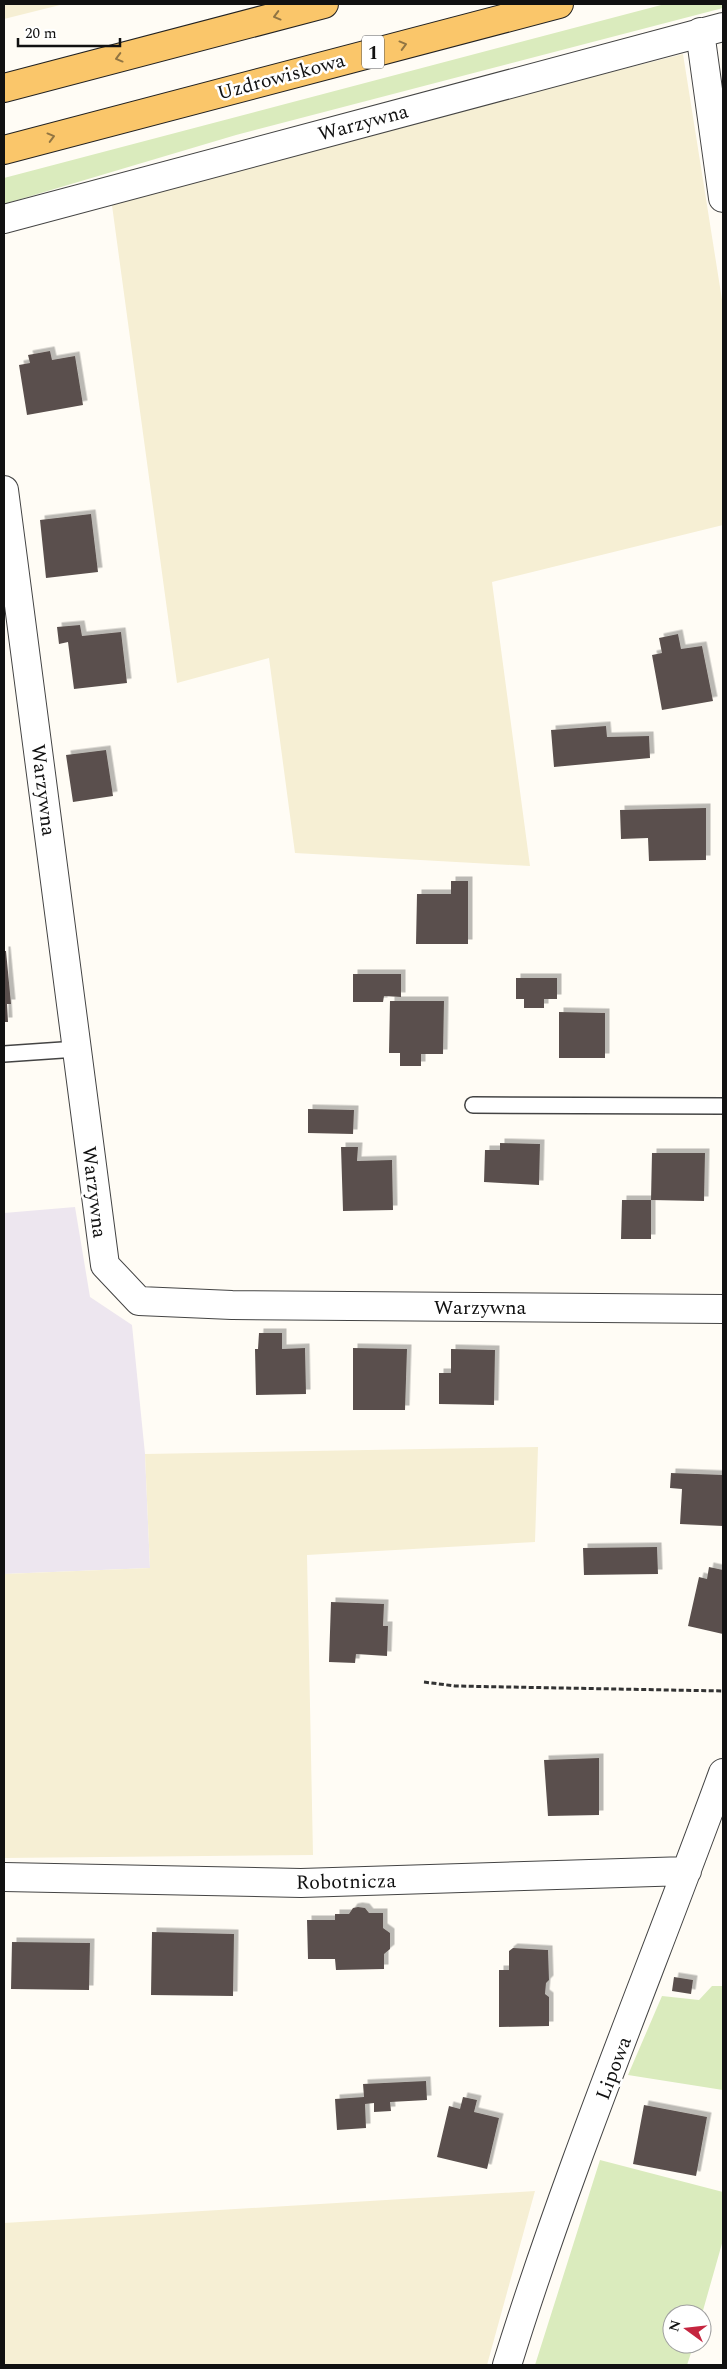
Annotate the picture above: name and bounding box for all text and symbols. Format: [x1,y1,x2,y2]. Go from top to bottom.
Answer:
one-way arrow [272,10,281,21]
scale bar [18,15,120,47]
text: 20 m [25,22,57,45]
road number: 1 [362,36,384,68]
one-way arrow [398,40,406,50]
street label: Uzdrowiskowa [214,45,349,108]
one-way arrow [116,52,124,62]
street label: Warzywna [315,96,412,149]
one-way arrow [46,132,55,143]
street label: Warzywna [22,742,64,838]
street label: Warzywna [73,1144,115,1240]
street label: Warzywna [434,1293,526,1323]
street label: Robotnicza [296,1866,397,1898]
street label: Lipowa [588,2032,640,2105]
north arrow [662,2304,712,2354]
text: N [663,2318,687,2334]

